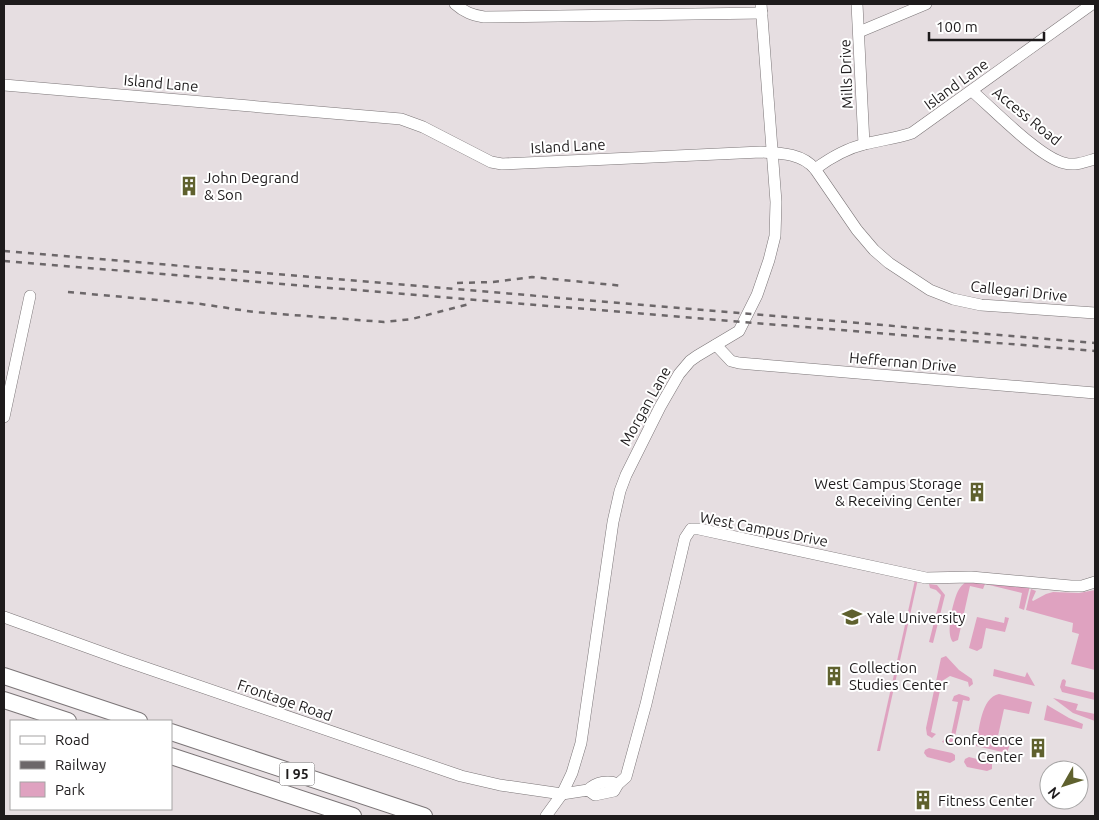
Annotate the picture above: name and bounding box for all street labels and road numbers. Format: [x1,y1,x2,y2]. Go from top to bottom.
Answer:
street label: Mills Drive [836,39,856,109]
street label: Island Lane [921,55,991,113]
street label: Island Lane [123,71,199,95]
street label: Access Road [989,83,1065,149]
street label: Island Lane [530,136,606,156]
street label: Callegari Drive [970,277,1068,305]
street label: Heffernan Drive [849,349,957,375]
street label: Morgan Lane [616,363,674,449]
street label: West Campus Drive [698,508,830,550]
street label: Frontage Road [235,676,335,724]
road number: I 95 [280,762,314,786]

